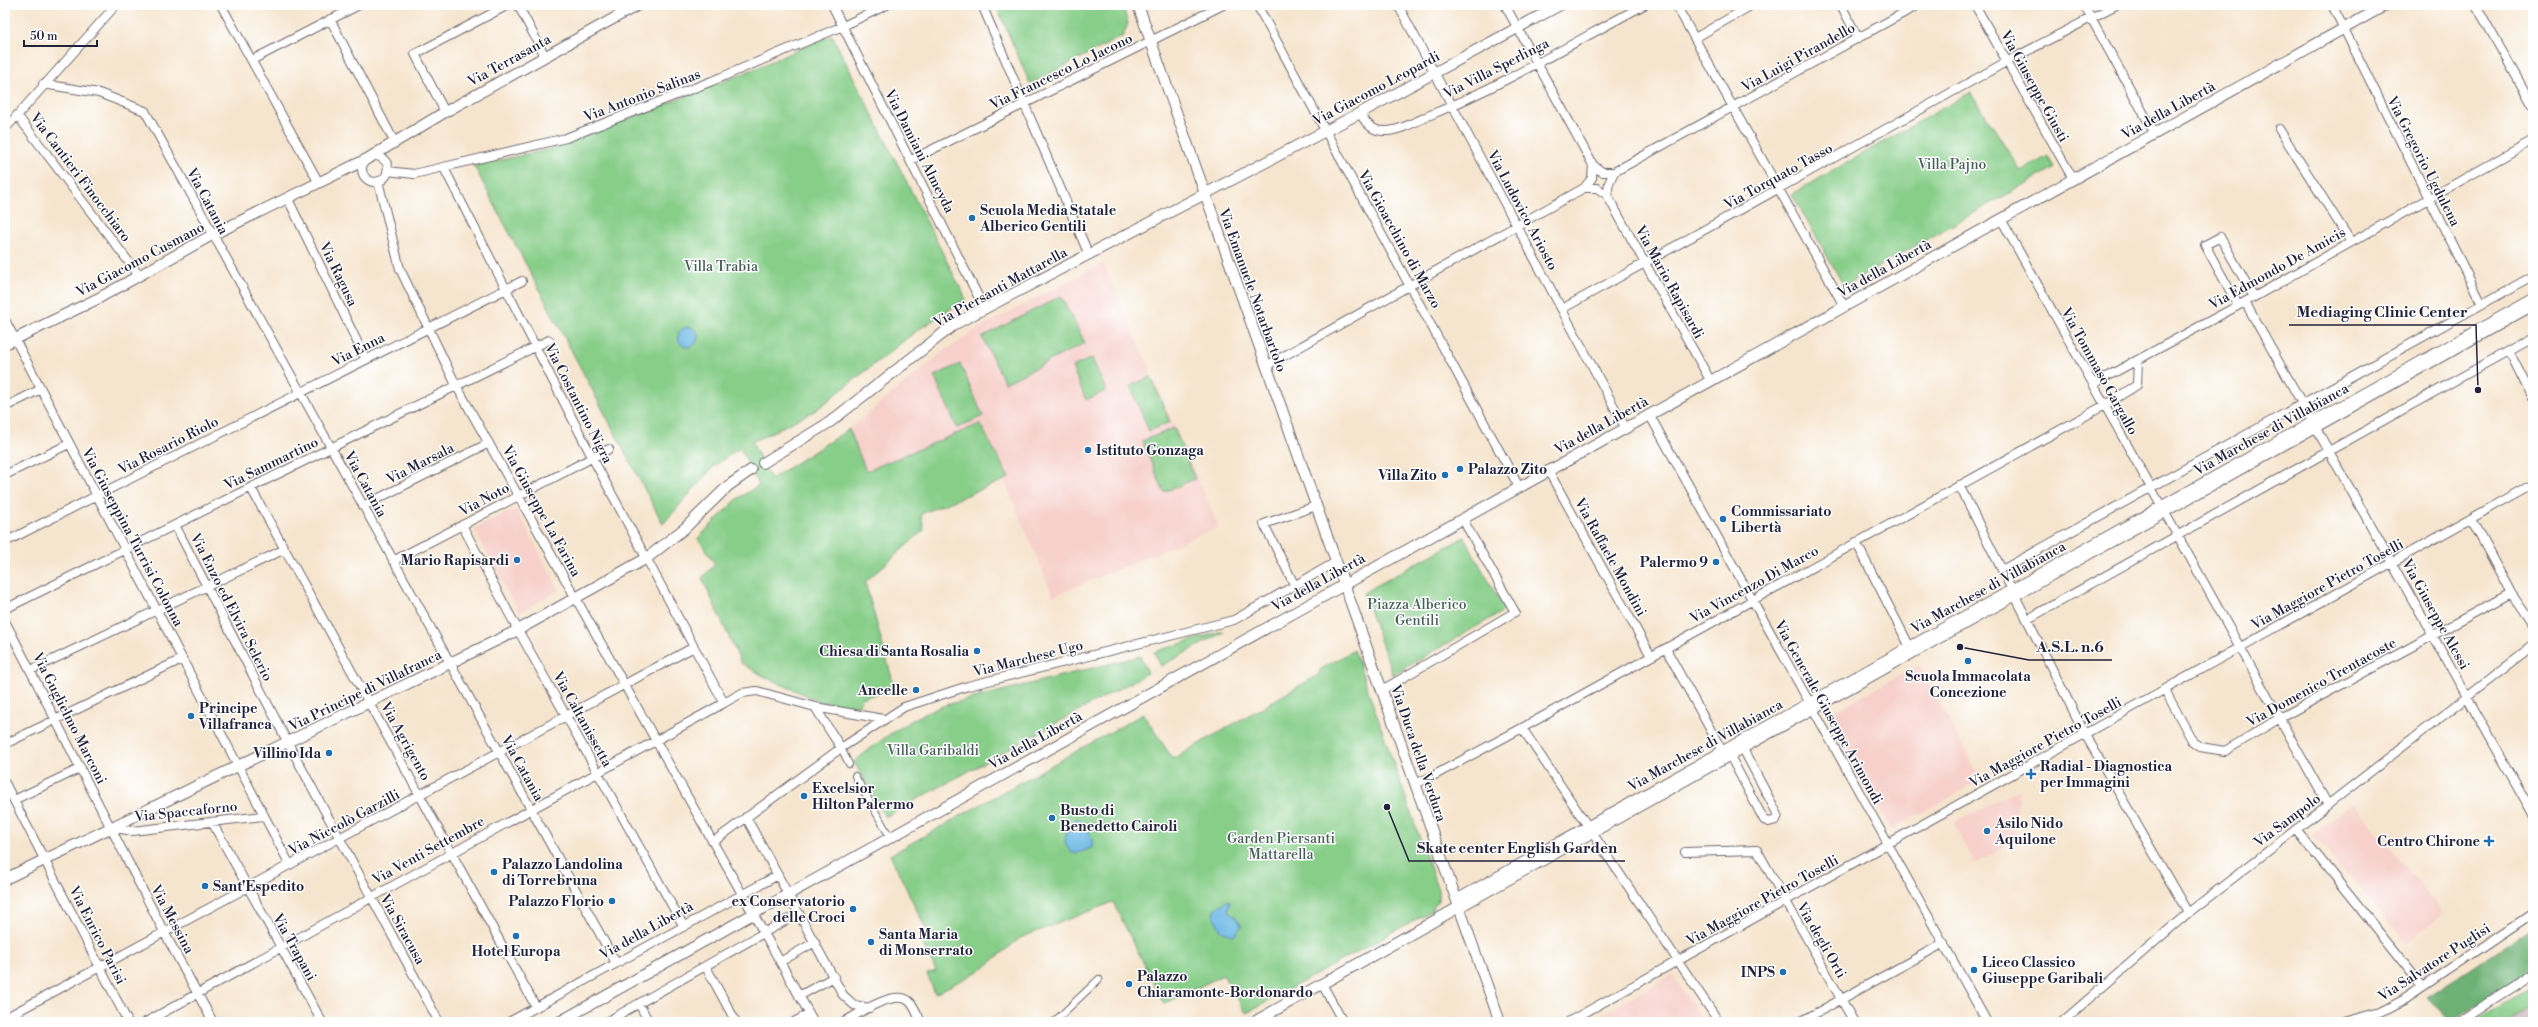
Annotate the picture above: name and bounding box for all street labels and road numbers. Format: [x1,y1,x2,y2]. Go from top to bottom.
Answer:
street label: Via Luigi Pirandello [1738,19,1859,97]
street label: Via Giuseppe Giusti [1996,27,2072,146]
street label: Via Francesco Lo Jacono [986,29,1136,115]
street label: Via Terrasanta [464,30,555,92]
street label: Via Villa Sperlinga [1440,34,1553,104]
street label: Via Giacomo Leopardi [1309,48,1444,131]
street label: Via Antonio Salinas [581,65,703,127]
street label: Via della Libertà [2117,77,2219,145]
street label: Via Damiani Almeyda [880,86,958,217]
street label: Via Gregorio Ugdulena [2382,92,2464,230]
street label: Via Cantieri Finocchiaro [25,109,135,246]
street label: Via Torquato Tasso [1720,139,1836,215]
street label: Via Ludovico Ariosto [1482,147,1561,274]
street label: Via Catania [182,164,233,239]
street label: Via Gioacchino di Marzo [1353,166,1445,312]
street label: Via Emanuele Notarbartolo [1214,205,1290,375]
street label: Via Giacomo Cusmano [72,218,208,302]
street label: Via Mario Rapisardi [1630,222,1708,342]
street label: Via Edmondo De Amicis [2205,224,2349,315]
street label: Via della Libertà [1833,235,1935,303]
street label: Via Ragusa [314,238,362,310]
street label: Via Piersanti Mattarella [930,243,1071,333]
street label: Via Tommaso Gargallo [2056,304,2142,438]
street label: Via Enna [328,328,389,371]
street label: Via Costantino Nigra [540,339,617,467]
street label: Via Marchese di Villabianca [2190,379,2353,481]
street label: Via della Libertà [1550,392,1652,460]
street label: Via Rosario Riolo [114,413,222,479]
street label: Via Sammartino [220,433,322,495]
street label: Via Marsala [383,439,458,489]
street label: Via Giuseppe La Farina [497,442,585,581]
street label: Via Giuseppina Turrisi Colonna [77,444,187,631]
street label: Via Catania [339,447,391,521]
street label: Via Noto [455,479,513,521]
street label: Via Raffaele Mondini [1570,494,1650,620]
street label: Via Enzo ed Elvira Selerio [185,529,276,685]
street label: Via Maggiore Pietro Toselli [2247,535,2407,635]
street label: Via Marchese di Villabianca [1907,537,2070,639]
street label: Via Vincenzo Di Marco [1686,542,1822,628]
street label: Via della Libertà [1267,549,1369,617]
street label: Via Giuseppe Alessi [2397,555,2473,673]
street label: Via Generale Giuseppe Arimondi [1769,616,1887,808]
street label: Via Domenico Trentacoste [2242,634,2400,732]
street label: Via Marchese Ugo [970,637,1085,682]
street label: Via Principe di Villafranca [285,646,446,736]
street label: Via Guglielmo Marconi [28,649,110,788]
street label: Via Caltanissetta [548,668,616,771]
street label: Via Duca della Verdura [1386,681,1450,825]
street label: Via Maggiore Pietro Toselli [1965,693,2125,793]
street label: Via Marchese di Villabianca [1624,695,1787,797]
street label: Via Agrigento [376,698,434,784]
street label: Via della Libertà [984,707,1086,775]
street label: Via Catania [496,731,548,805]
street label: Via Niccolò Garzilli [285,786,404,860]
street label: Via Sampolo [2250,790,2325,852]
street label: Via Spaccaforno [133,798,239,826]
street label: Via Venti Settembre [368,813,488,890]
street label: Via Maggiore Pietro Toselli [1682,851,1842,951]
street label: Via Messina [146,881,198,958]
street label: Via Enrico Parisi [64,882,130,988]
street label: Via Siracusa [375,890,429,969]
street label: Via della Libertà [595,897,697,965]
street label: Via degli Orti [1792,898,1850,982]
street label: Via Trapani [268,910,320,985]
street label: Via Salvatore Puglisi [2374,920,2494,1006]

